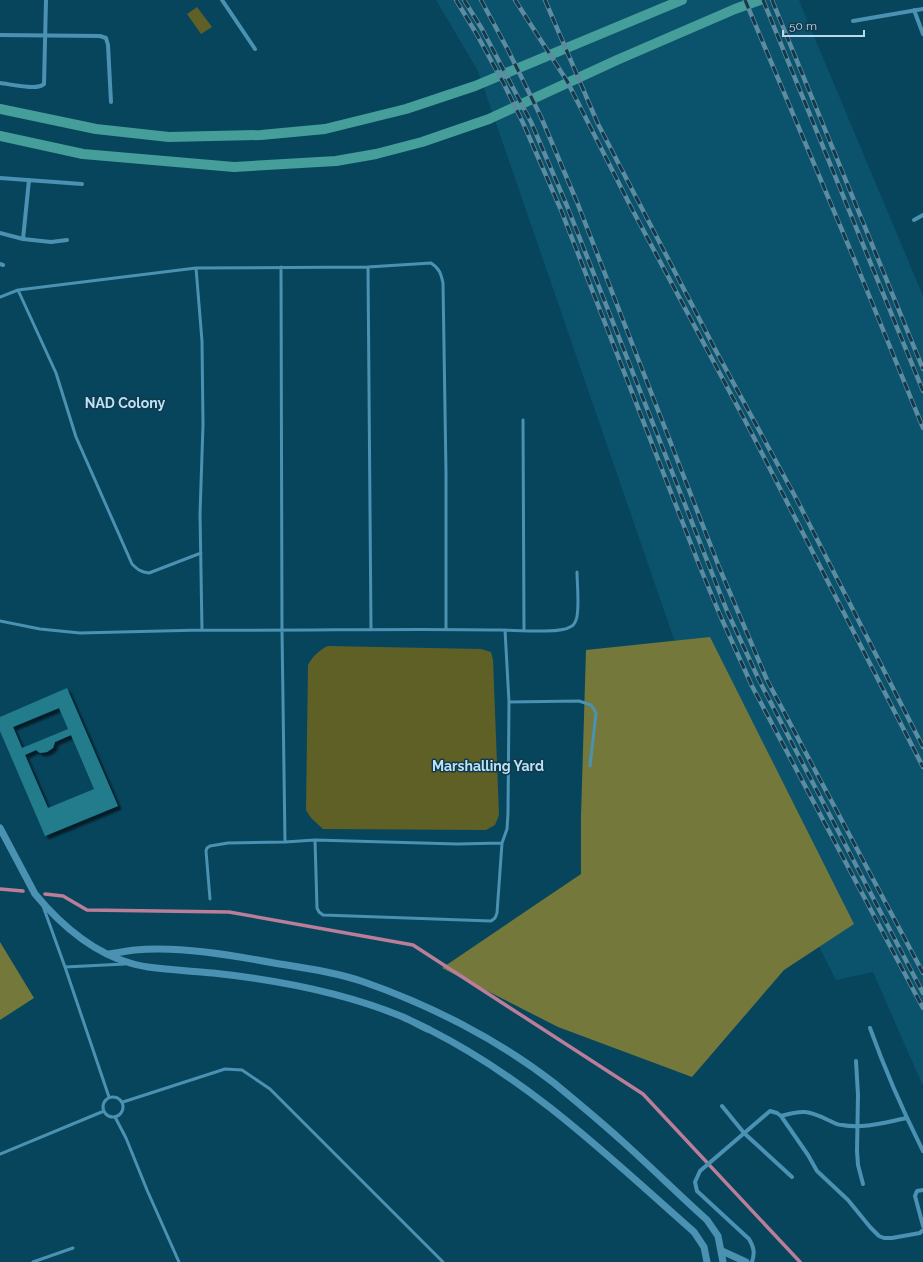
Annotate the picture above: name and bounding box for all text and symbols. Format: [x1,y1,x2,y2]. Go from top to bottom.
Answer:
scale bar [783,12,864,38]
text: 50 m [789,19,817,33]
district label: NAD Colony [85,395,166,411]
district label: Marshalling Yard [432,758,544,774]

